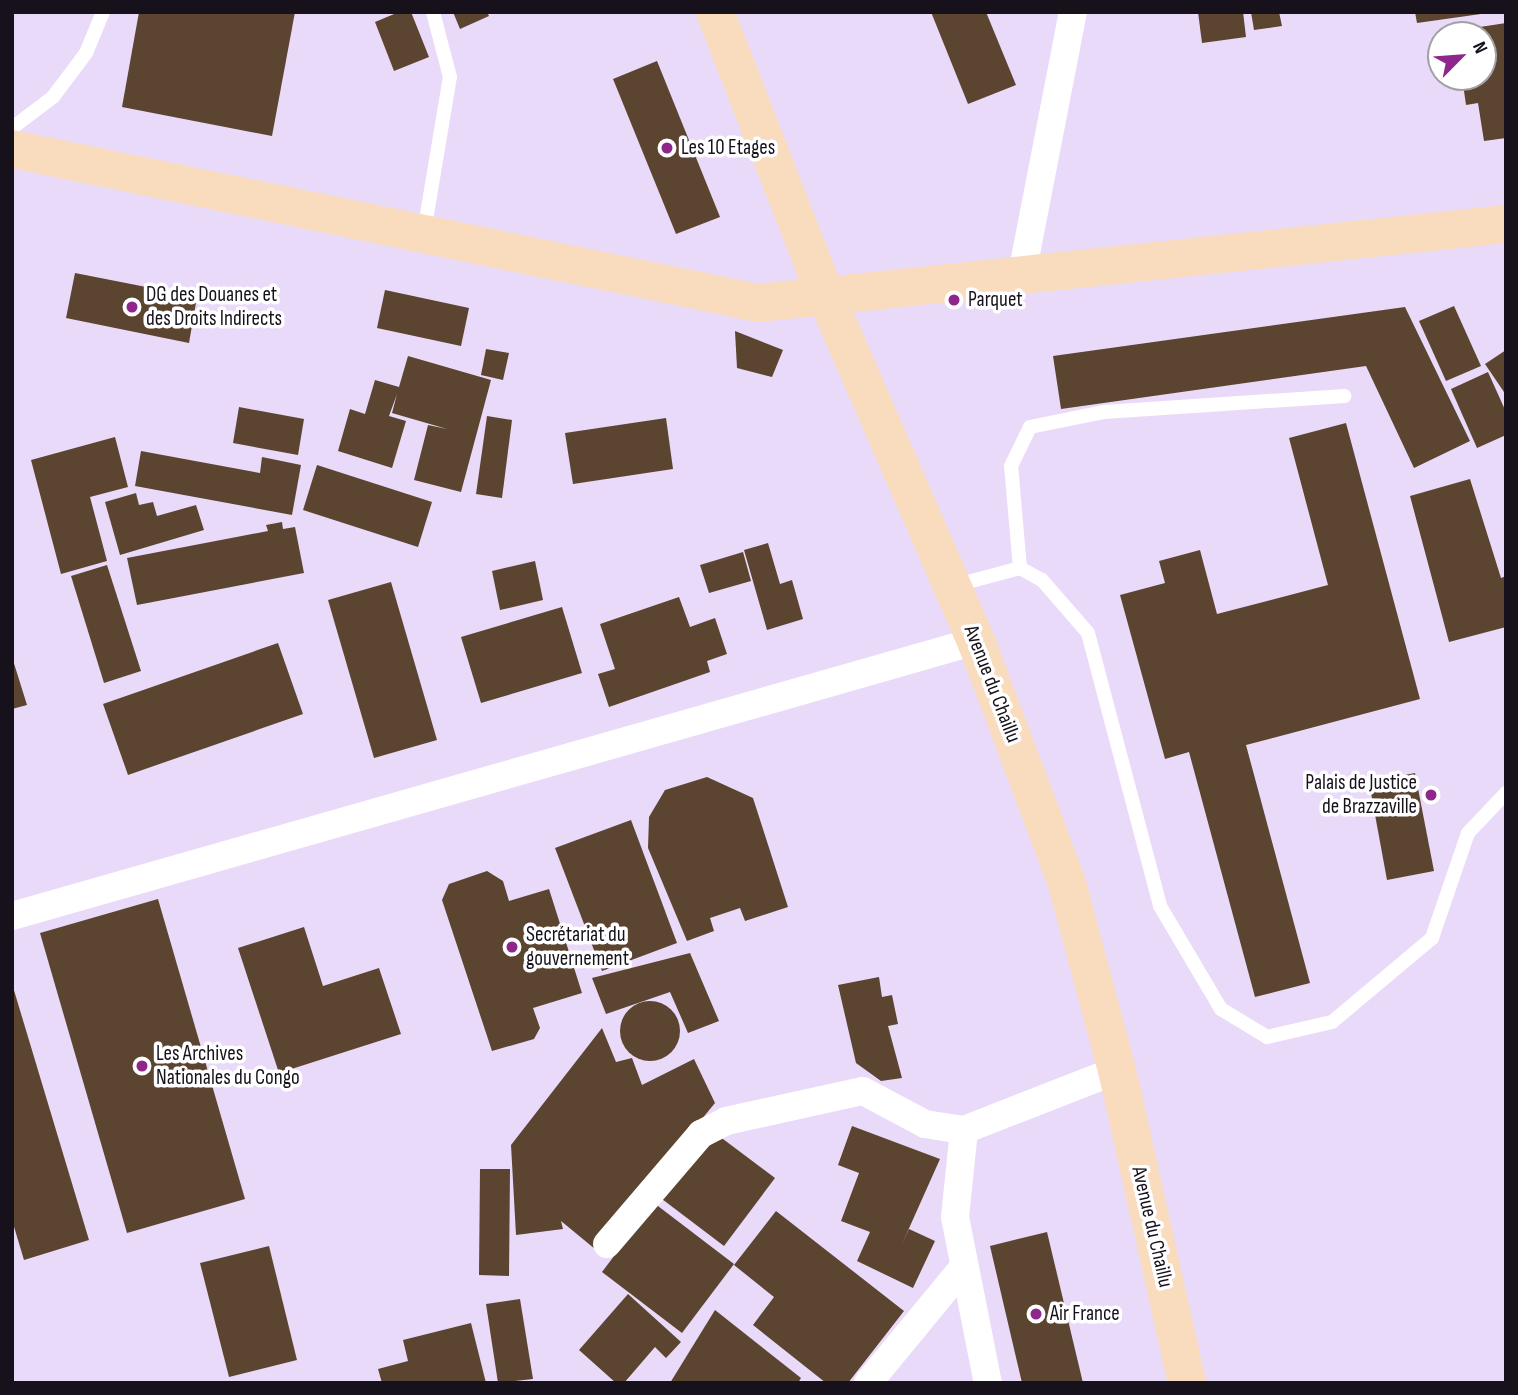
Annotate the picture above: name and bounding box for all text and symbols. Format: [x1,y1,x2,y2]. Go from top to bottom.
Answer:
north arrow [1427,21,1497,91]
text: N [1467,38,1492,57]
place label: Les 10 Etages [681,135,775,161]
marker: Les 10 Etages [659,140,675,156]
place label: DG des Douanes et des Droits Indirects [146,282,282,332]
place label: Parquet [968,287,1023,313]
marker: Parquet [946,292,962,308]
marker: DG des Douanes et des Droits Indirects [124,299,140,315]
street label: Avenue du Chaillu [958,622,1026,746]
place label: Palais de Justice de Brazzaville [1305,770,1417,820]
marker: Palais de Justice de Brazzaville [1423,787,1439,803]
place label: Secrétariat du gouvernement [526,922,629,972]
marker: Secrétariat du gouvernement [504,939,520,955]
place label: Les Archives Nationales du Congo [156,1041,300,1091]
marker: Les Archives Nationales du Congo [134,1058,150,1074]
street label: Avenue du Chaillu [1126,1164,1178,1290]
place label: Air France [1050,1301,1120,1327]
marker: Air France [1028,1306,1044,1322]

